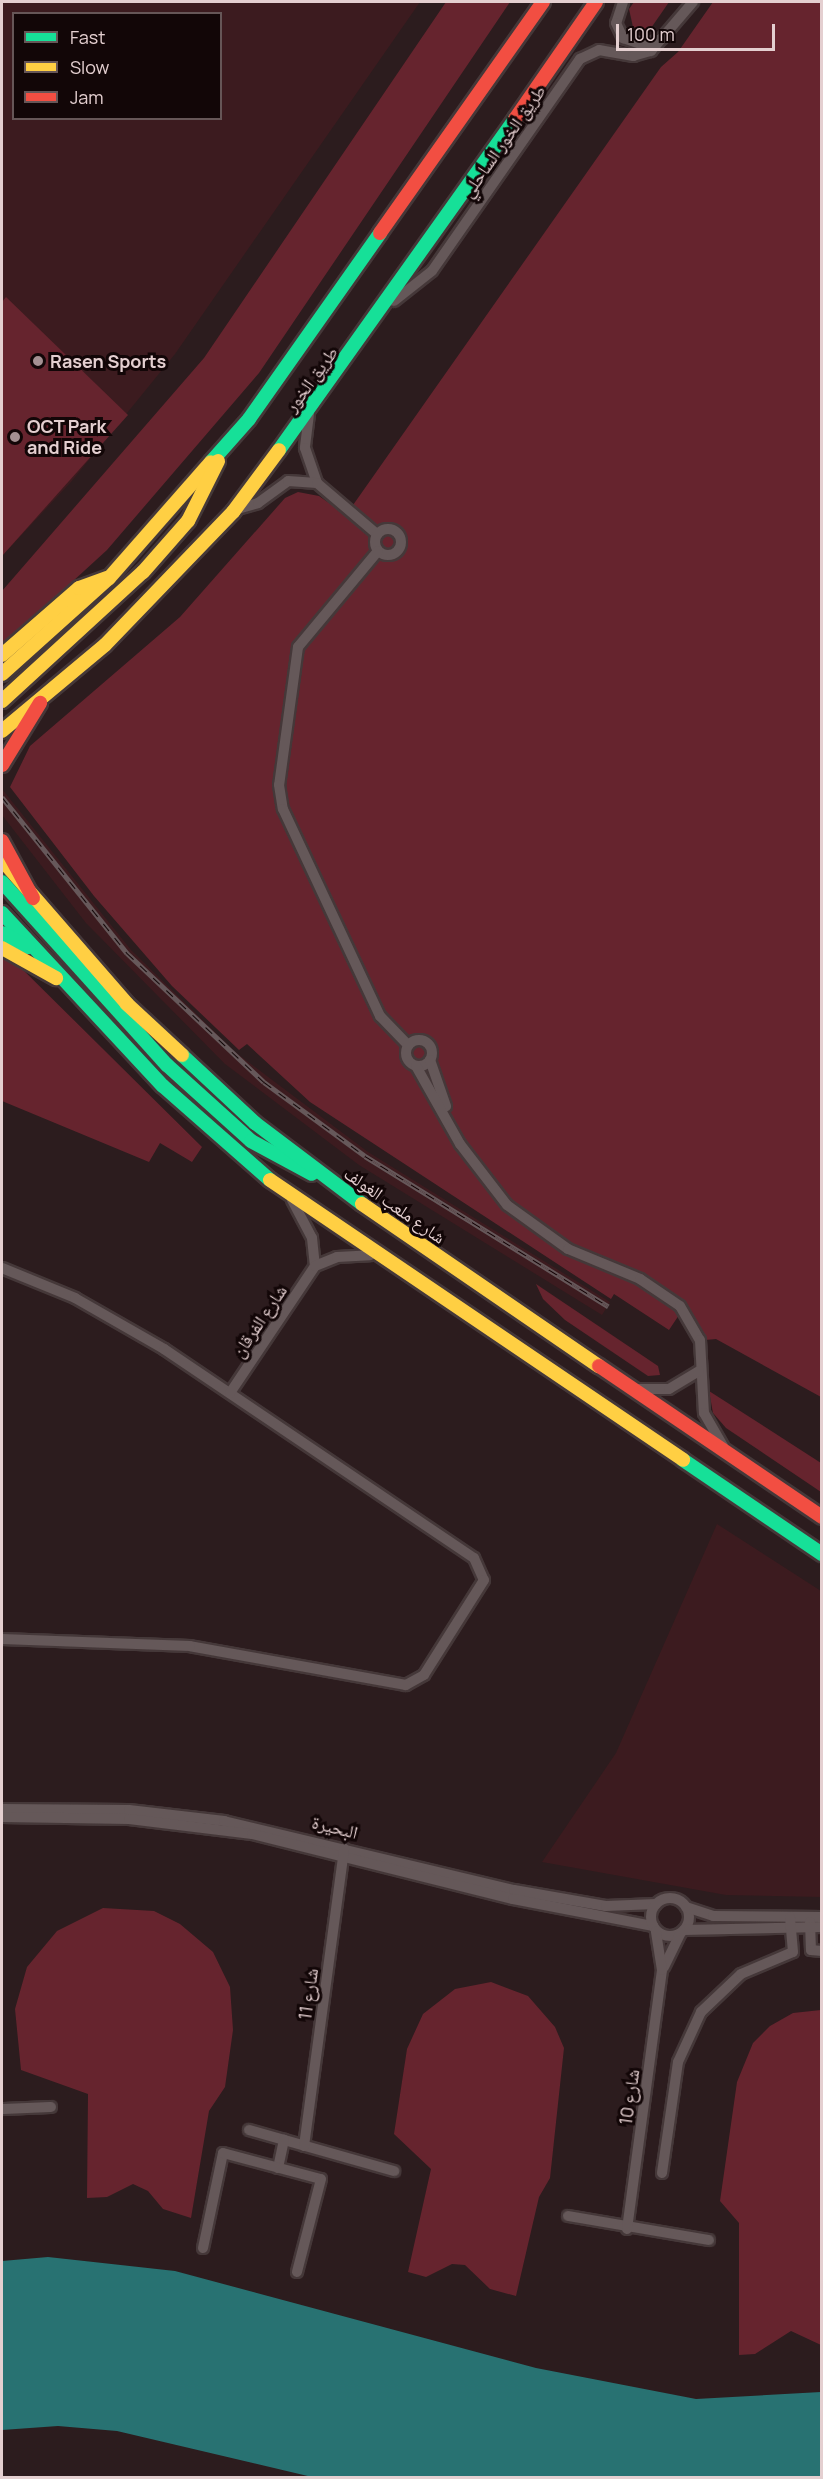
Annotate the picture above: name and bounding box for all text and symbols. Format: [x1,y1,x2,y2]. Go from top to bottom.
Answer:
legend [12,12,222,120]
scale bar [619,12,778,50]
text: 100 m [627,22,675,46]
text: Fast [70,25,105,49]
text: Slow [70,55,109,79]
street label: طريق الخور الساحلي [456,81,550,201]
text: Jam [70,85,104,109]
street label: طريق الخور [280,342,342,416]
place label: Rasen Sports [50,350,166,372]
marker: Rasen Sports [31,354,45,368]
place label: OCT Park and Ride [27,416,107,458]
marker: OCT Park and Ride [8,430,22,444]
street label: شارع ملعب الغولف [340,1162,450,1248]
street label: شارع الفرقان [227,1281,291,1361]
street label: البحيرة [310,1811,360,1843]
street label: شارع 11 [294,1967,322,2021]
street label: شارع 10 [614,2068,644,2126]

